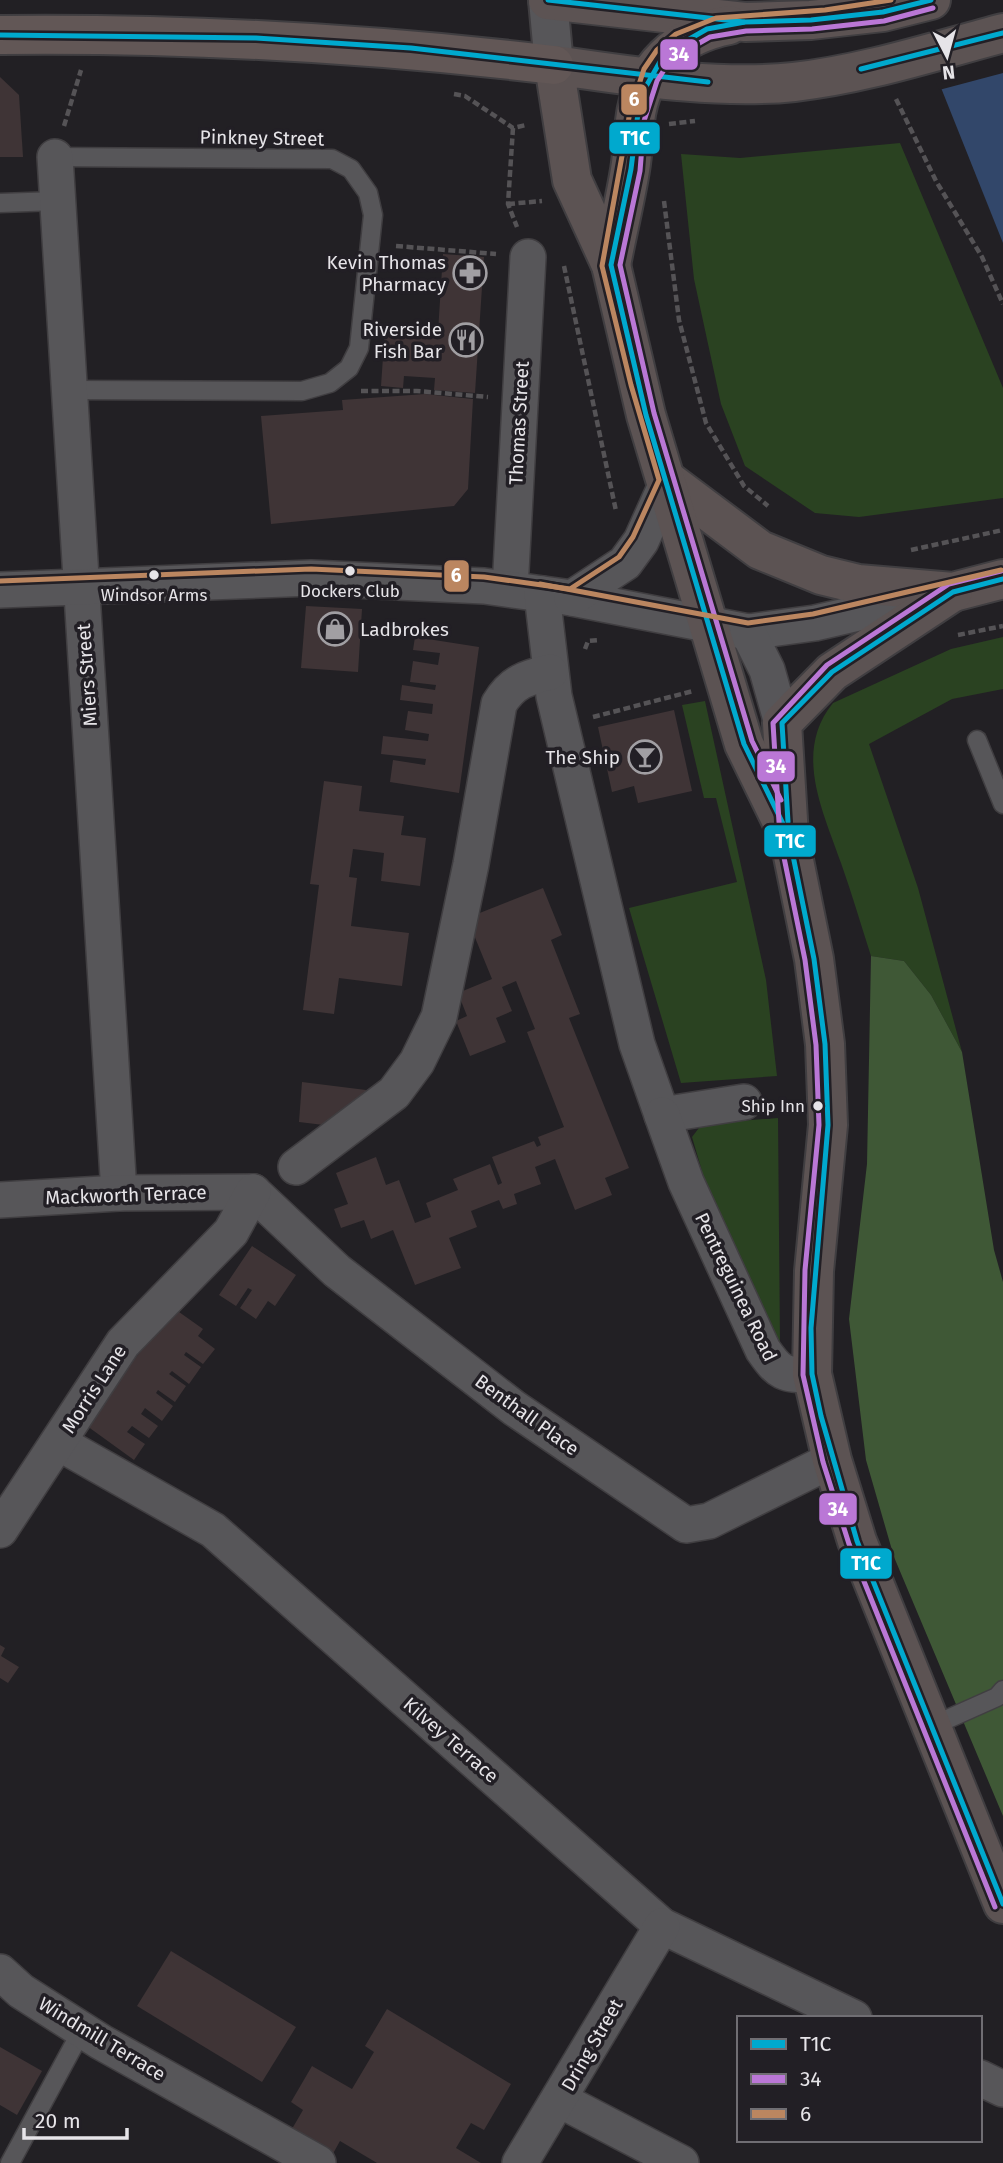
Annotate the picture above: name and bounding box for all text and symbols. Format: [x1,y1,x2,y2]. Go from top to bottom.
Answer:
north arrow [912,21,982,91]
line badge: 34 [659,38,699,71]
text: 34 [668,43,690,66]
text: N [941,60,956,85]
line badge: 6 [620,83,648,116]
text: 6 [629,88,640,111]
line badge: T1C [608,121,661,155]
street label: Pinkney Street [200,125,325,151]
text: T1C [620,127,650,150]
place label: Kevin Thomas Pharmacy [327,251,447,296]
pharmacy icon: Kevin Thomas Pharmacy [451,254,489,292]
place label: Riverside Fish Bar [363,318,443,363]
restaurant icon: Riverside Fish Bar [447,321,485,359]
street label: Thomas Street [504,360,534,485]
line badge: 6 [443,559,470,593]
marker: Dockers Club [343,564,357,578]
text: 6 [451,564,462,587]
marker: Windsor Arms [147,568,161,582]
place label: Dockers Club [300,581,400,602]
place label: Windsor Arms [101,585,207,606]
shop icon: Ladbrokes [316,610,354,648]
place label: Ladbrokes [360,618,449,641]
street label: Miers Street [72,623,102,727]
bar icon: The Ship [626,738,664,776]
place label: The Ship [546,746,620,769]
line badge: 34 [756,750,796,783]
text: 34 [765,755,787,778]
line badge: T1C [763,824,817,858]
text: T1C [775,830,805,853]
place label: Ship Inn [741,1096,805,1117]
marker: Ship Inn [811,1099,825,1113]
street label: Mackworth Terrace [45,1181,207,1209]
street label: Pentreguinea Road [690,1209,782,1365]
street label: Morris Lane [57,1340,131,1438]
street label: Benthall Place [470,1370,584,1460]
line badge: 34 [818,1492,858,1526]
text: 34 [827,1498,849,1521]
line badge: T1C [839,1547,893,1580]
text: T1C [851,1552,881,1575]
street label: Kilvey Terrace [399,1692,503,1788]
street label: Windmill Terrace [34,1992,170,2086]
street label: Dring Street [556,1995,628,2095]
legend [737,2016,982,2142]
text: T1C [800,2031,832,2057]
text: 34 [800,2066,822,2092]
scale bar [24,2096,128,2140]
text: 6 [800,2101,811,2127]
text: 20 m [35,2108,81,2134]

